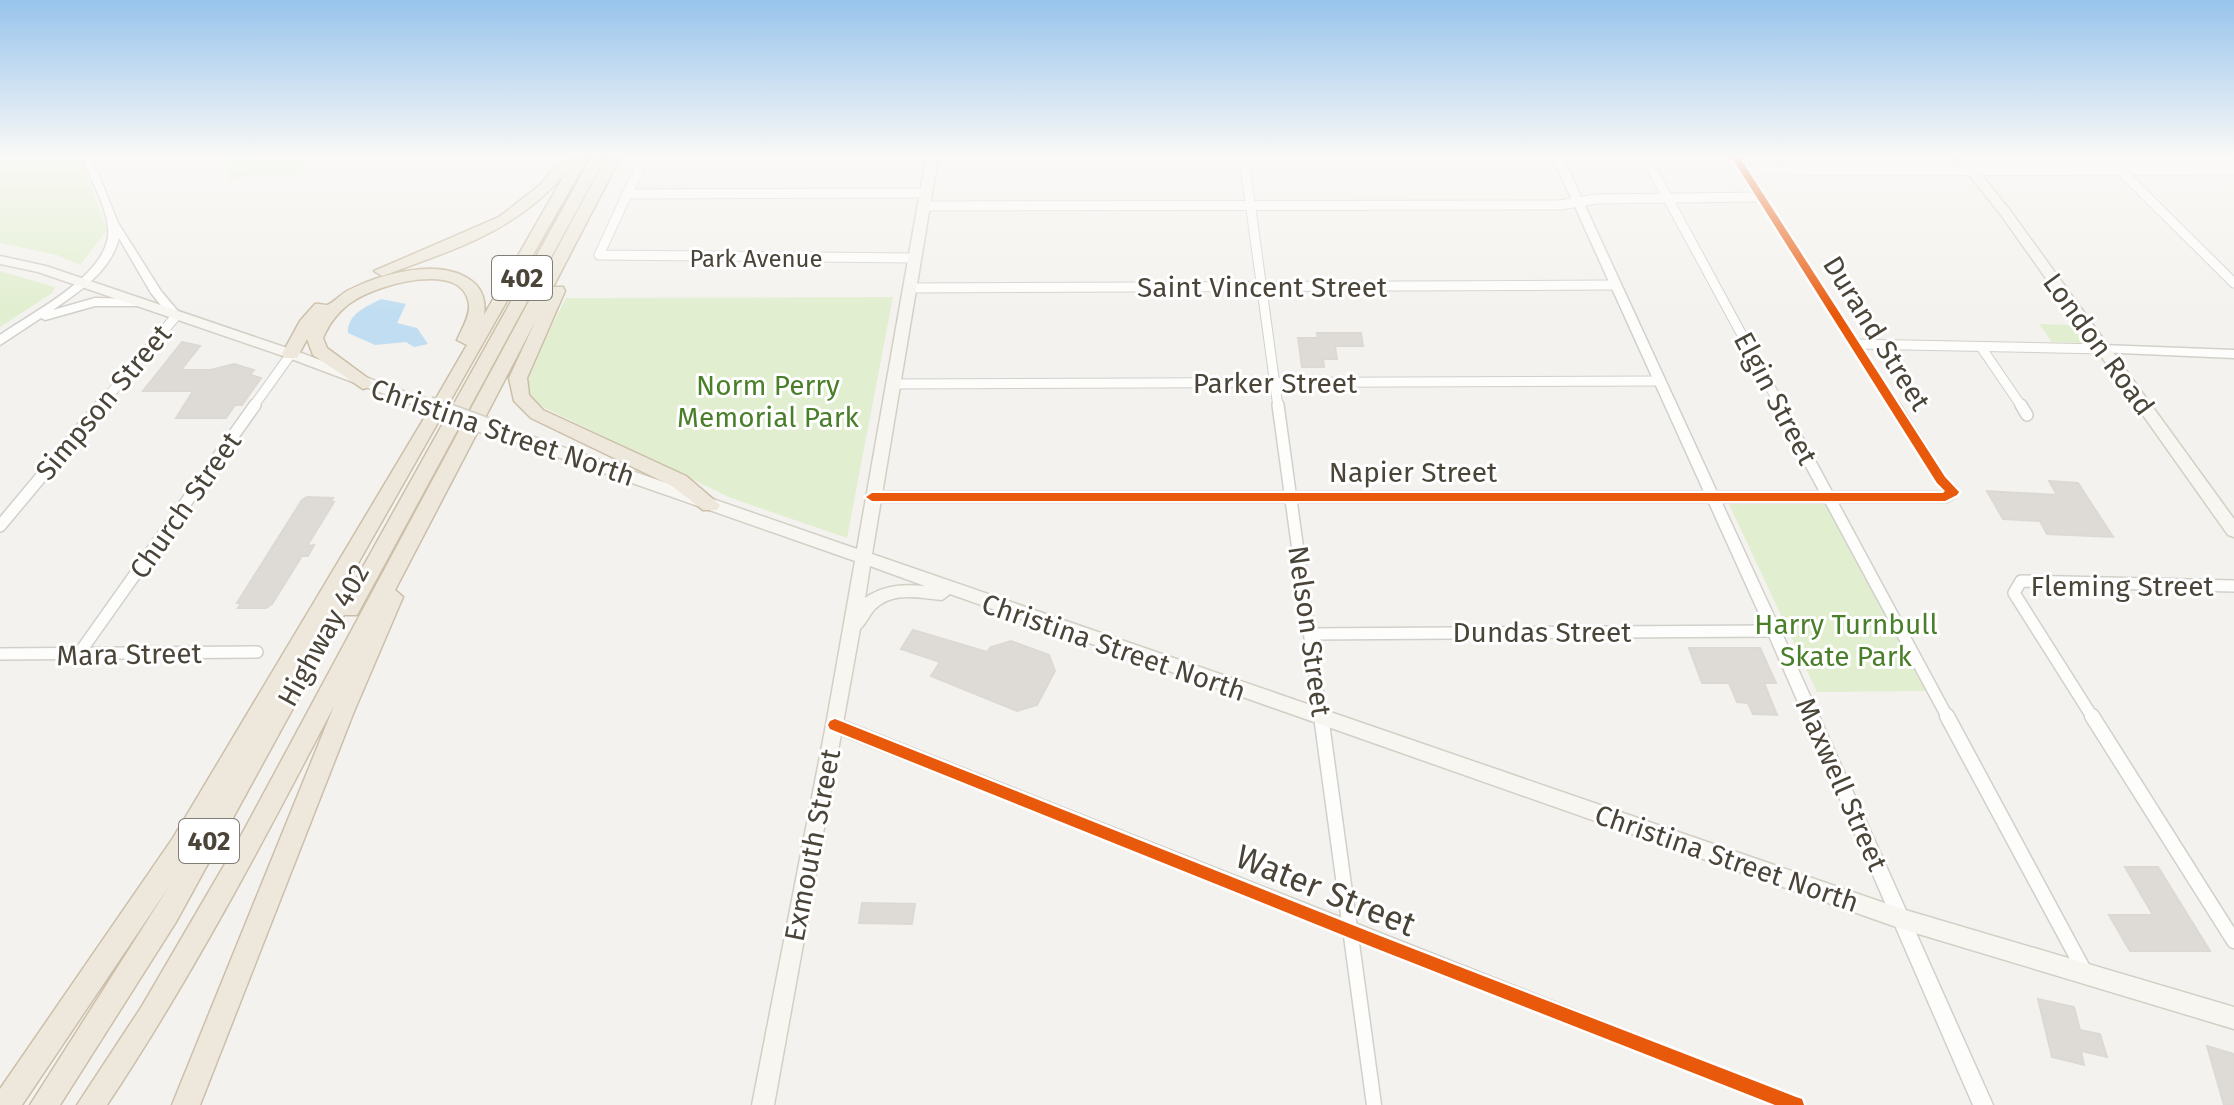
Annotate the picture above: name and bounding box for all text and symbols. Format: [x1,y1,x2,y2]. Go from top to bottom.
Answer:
street label: Park Avenue [689,245,823,273]
street label: Durand Street [1816,250,1938,417]
road number: 402 [492,256,552,300]
street label: London Road [2036,267,2161,422]
street label: Saint Vincent Street [1137,271,1388,304]
street label: Simpson Street [29,317,179,487]
street label: Elgin Street [1727,326,1825,471]
street label: Parker Street [1193,367,1358,400]
park label: Norm Perry Memorial Park [677,369,860,434]
street label: Christina Street North [367,372,639,493]
street label: Church Street [123,425,249,585]
street label: Napier Street [1329,456,1498,489]
street label: Nelson Street [1281,544,1338,719]
street label: Highway 402 [271,558,376,712]
street label: Fleming Street [2030,570,2214,603]
street label: Christina Street North [978,587,1250,708]
park label: Harry Turnbull Skate Park [1754,608,1938,673]
street label: Dundas Street [1453,616,1632,649]
street label: Mara Street [56,637,203,672]
street label: Maxwell Street [1789,693,1895,877]
street label: Exmouth Street [778,745,847,944]
street label: Christina Street North [1591,798,1863,919]
road number: 402 [179,819,239,863]
street label: Water Street [1230,836,1422,945]

